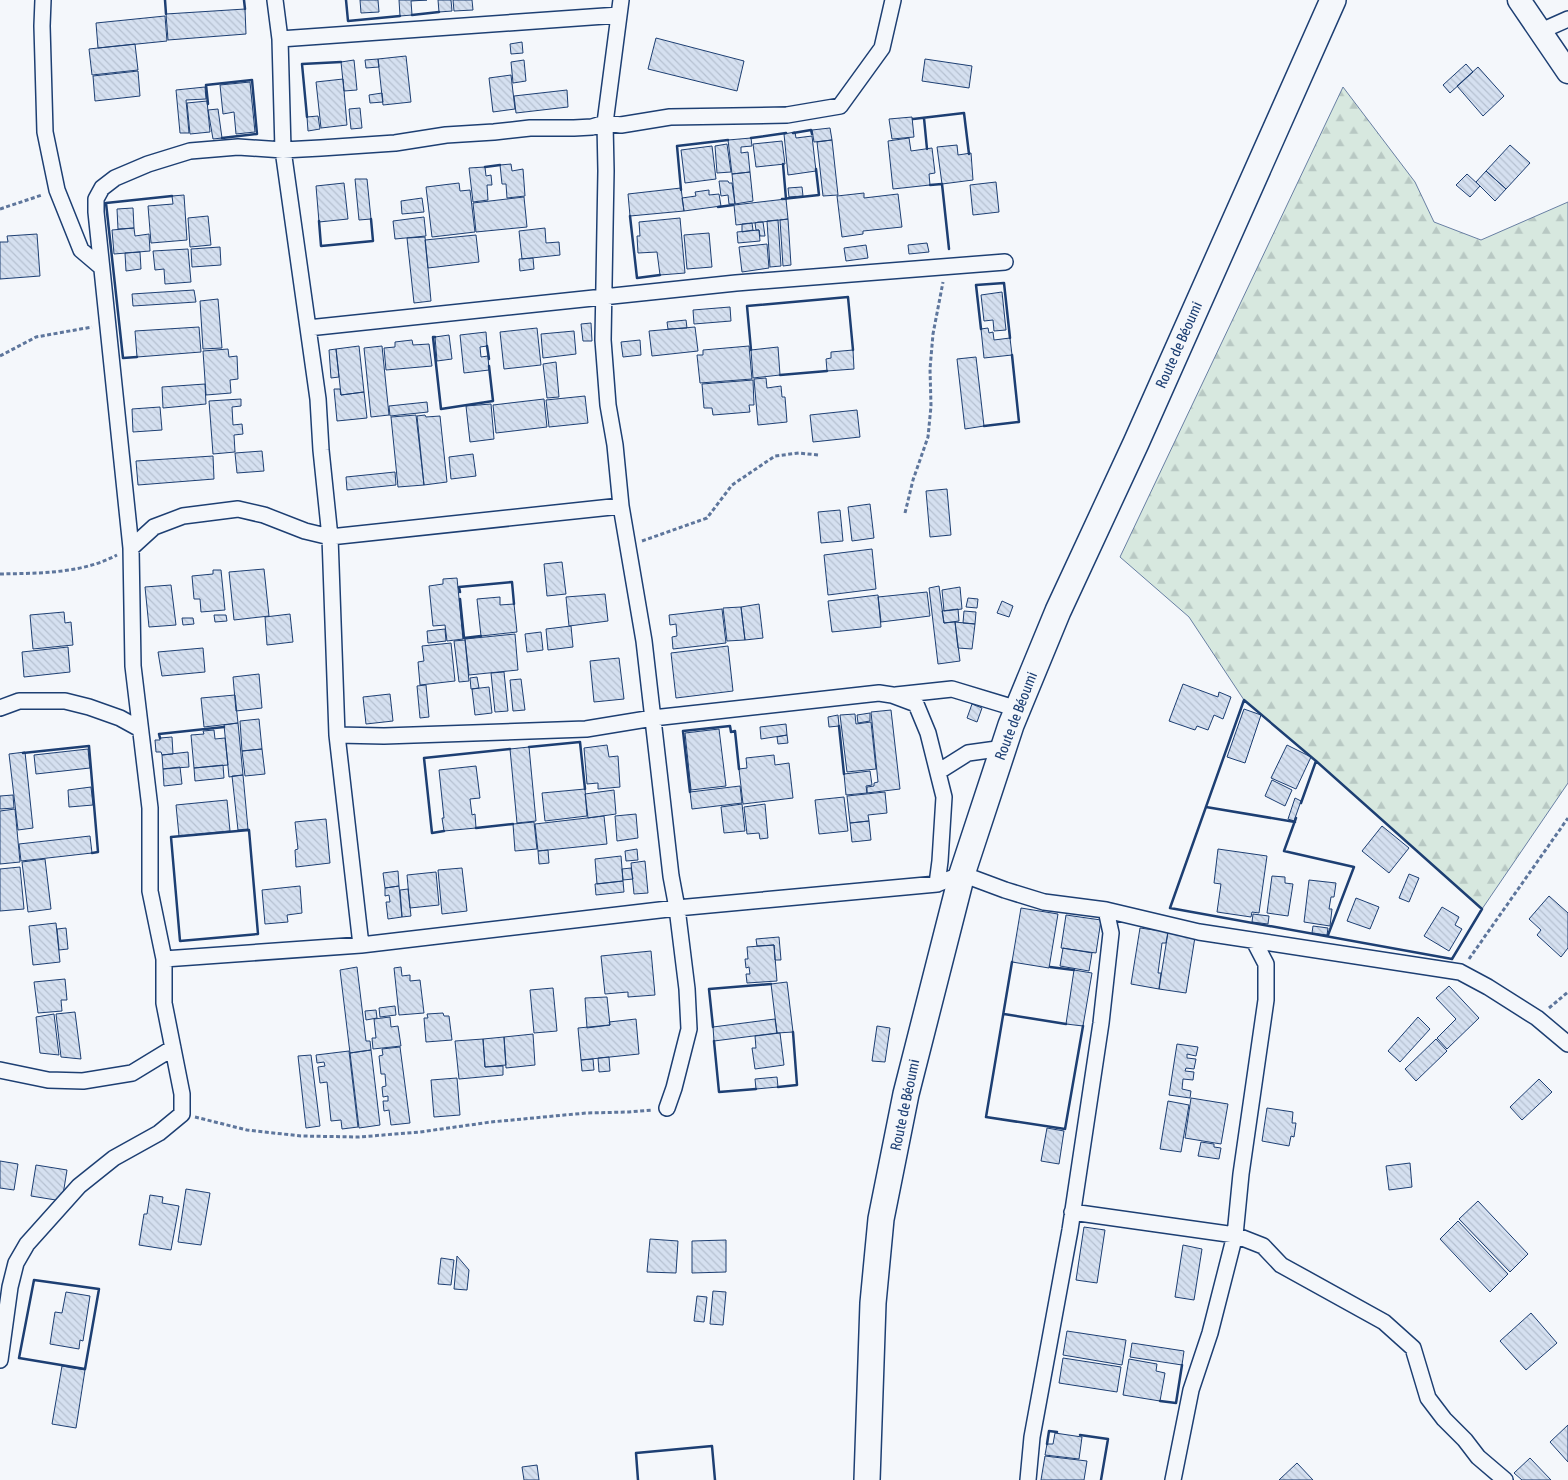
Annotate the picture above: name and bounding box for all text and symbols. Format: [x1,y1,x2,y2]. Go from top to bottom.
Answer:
street label: Route de Béoumi [1152,299,1205,391]
street label: Route de Béoumi [991,669,1040,762]
street label: Route de Béoumi [887,1058,923,1152]

